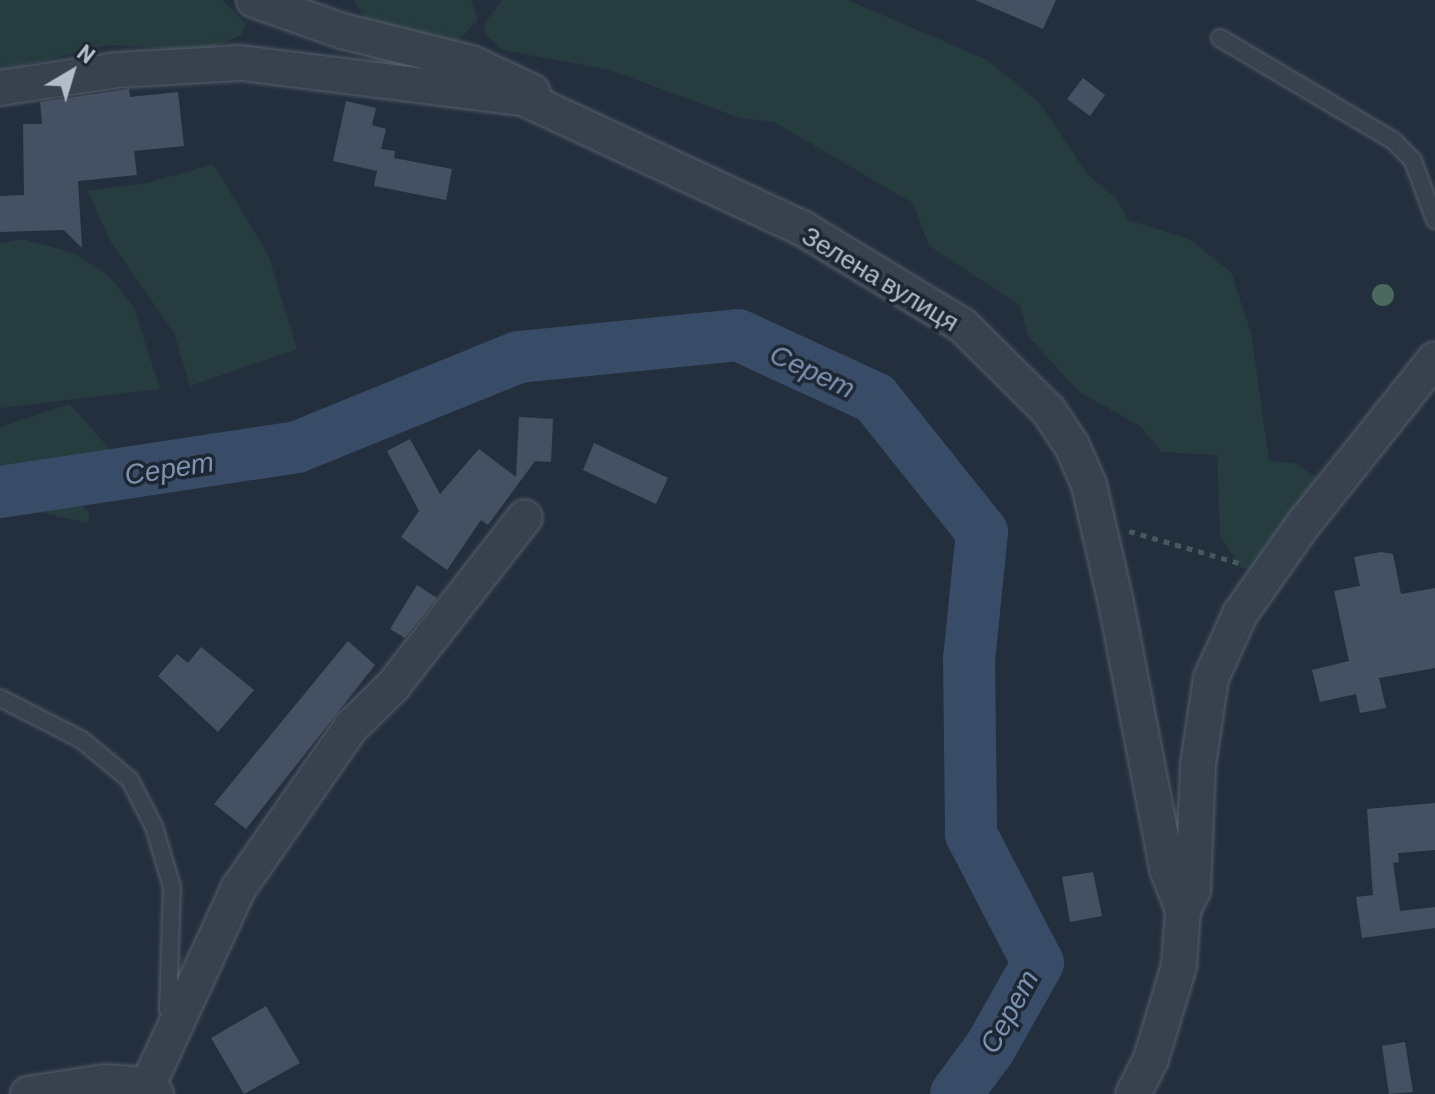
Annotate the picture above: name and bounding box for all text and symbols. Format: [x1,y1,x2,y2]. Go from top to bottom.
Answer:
north arrow [32,32,112,112]
text: N [73,38,101,68]
street label: Зелена вулиця [797,219,965,337]
water label: Серет [765,336,861,404]
water label: Серет [122,443,216,491]
water label: Серет [972,964,1044,1058]

